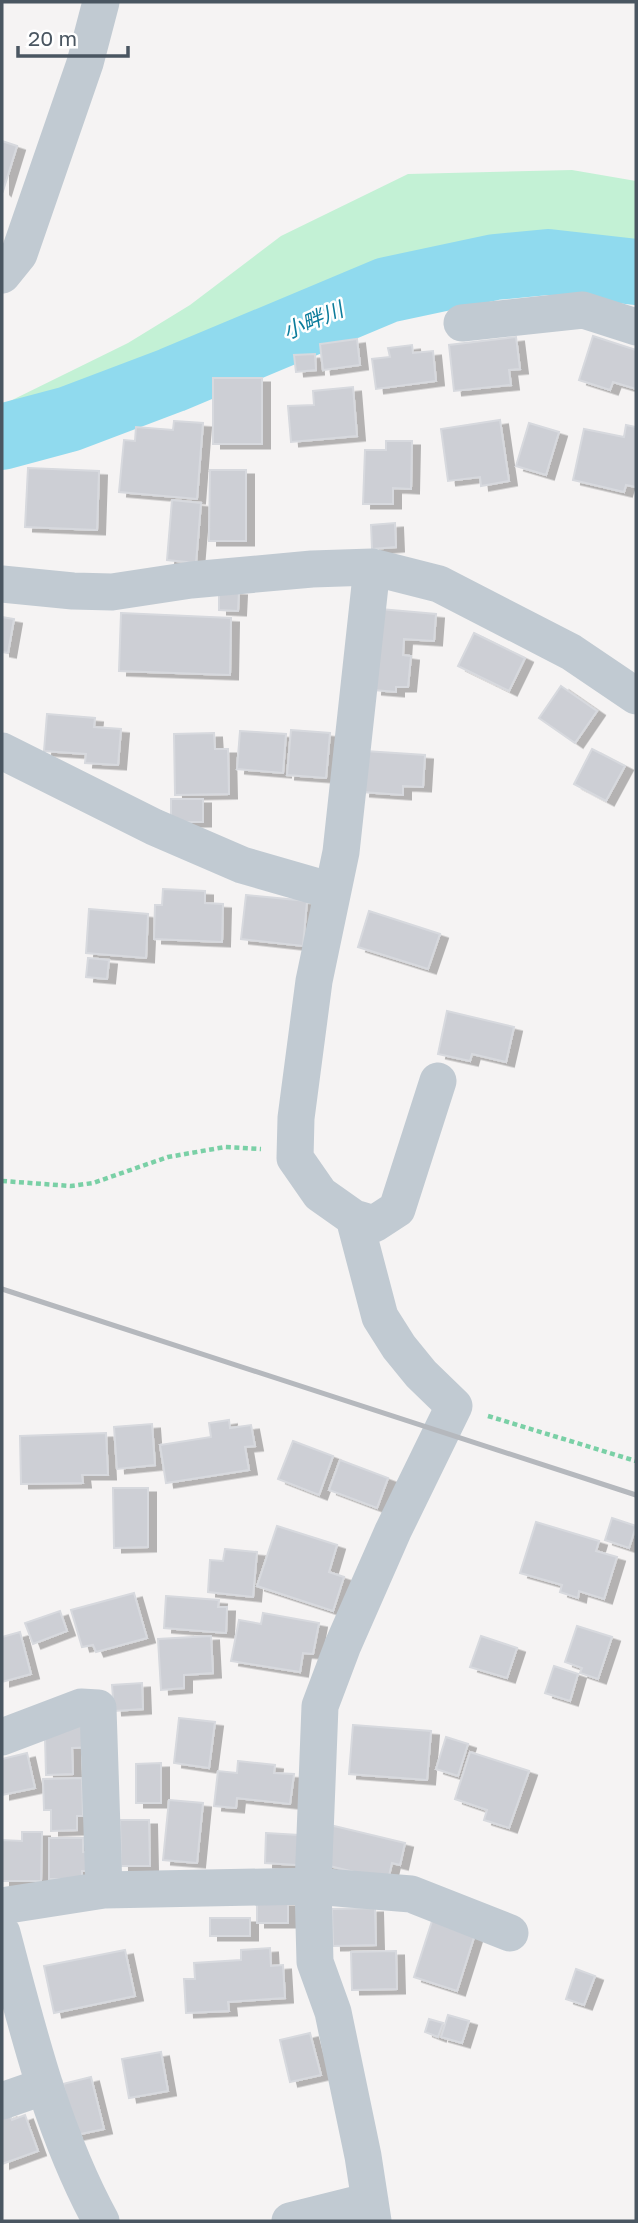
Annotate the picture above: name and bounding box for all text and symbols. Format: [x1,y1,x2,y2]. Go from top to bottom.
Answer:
scale bar [18,14,128,58]
text: 20 m [28,25,77,51]
water label: 小畔川 [279,295,349,344]

